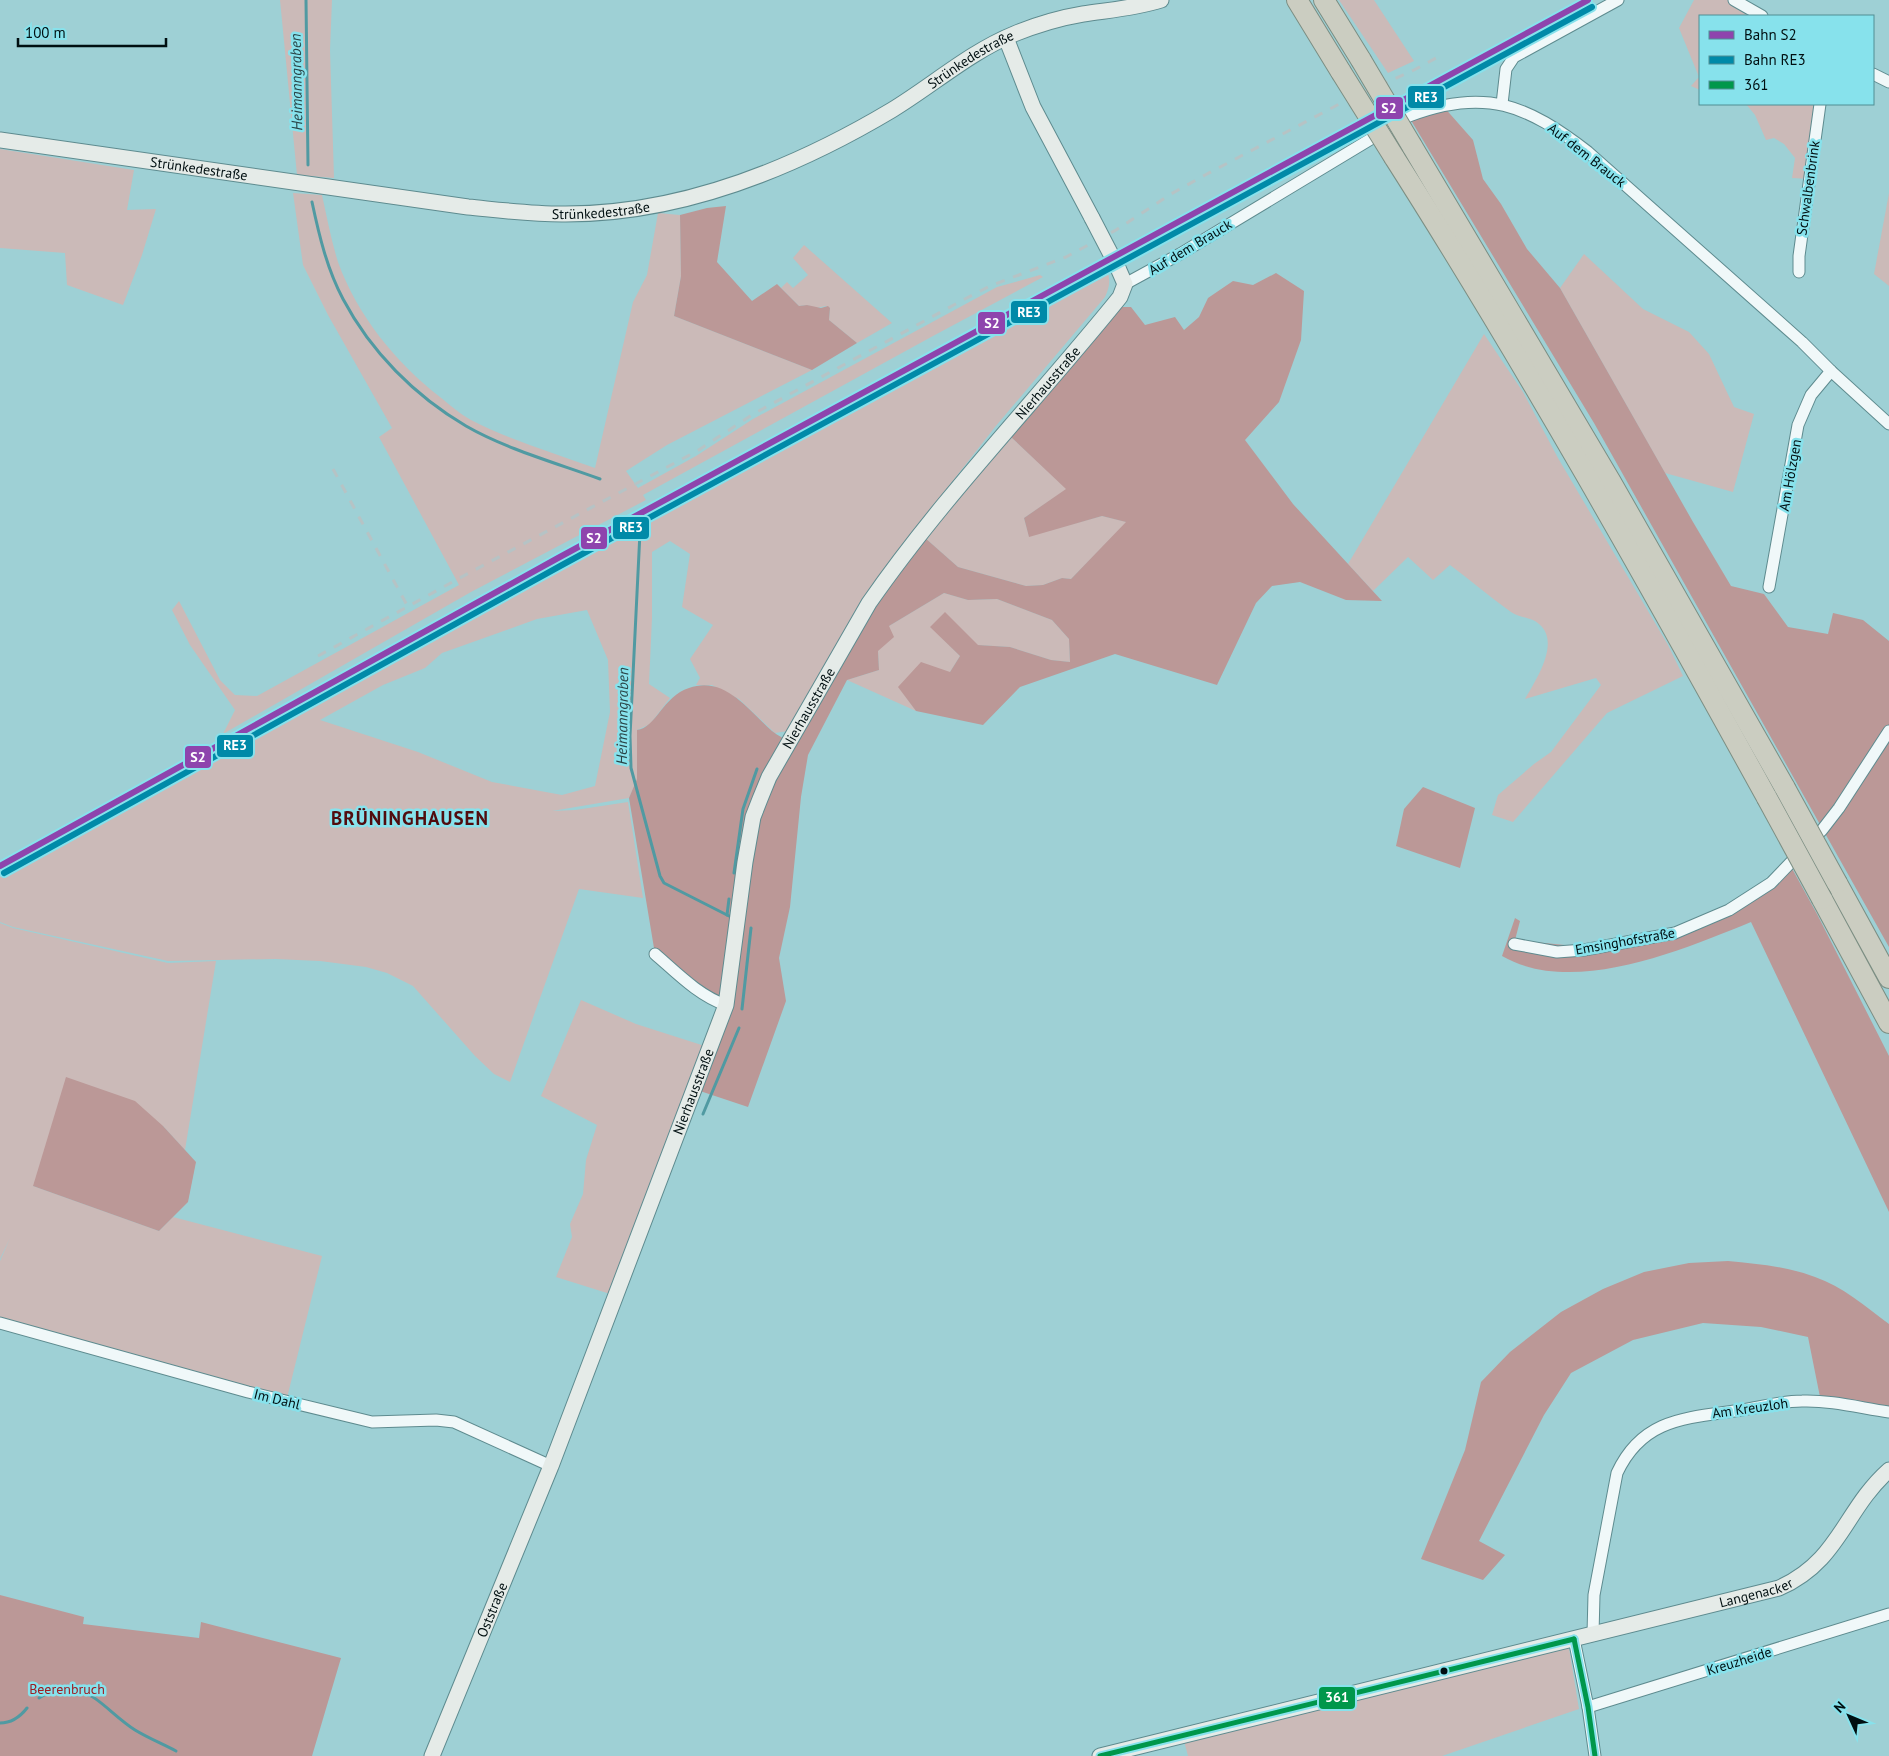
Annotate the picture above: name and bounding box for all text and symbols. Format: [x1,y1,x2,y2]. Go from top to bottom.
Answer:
scale bar [18,15,165,47]
legend [1699,15,1874,105]
text: 100 m [25,23,66,42]
text: Bahn S2 [1744,25,1797,44]
street label: Strünkedestraße [924,26,1016,93]
water label: Heimanngraben [286,33,306,131]
text: Bahn RE3 [1744,50,1806,69]
text: 361 [1744,75,1769,94]
line badge: RE3 [1407,85,1445,109]
text: RE3 [1414,88,1438,106]
line badge: S2 [1375,96,1404,120]
text: S2 [1381,99,1397,117]
street label: Auf dem Brauck [1544,119,1630,191]
street label: Schwalbenbrink [1792,139,1824,237]
street label: Strünkedestraße [149,153,249,184]
street label: Strünkedestraße [552,197,651,223]
street label: Auf dem Brauck [1145,215,1235,279]
line badge: RE3 [1010,300,1048,324]
text: RE3 [1017,303,1041,321]
line badge: S2 [977,311,1006,335]
text: S2 [984,314,1000,332]
street label: Nierhausstraße [1011,343,1084,423]
street label: Am Hölzgen [1775,438,1805,512]
line badge: RE3 [612,516,650,540]
text: RE3 [619,518,643,536]
line badge: S2 [580,526,608,550]
text: S2 [586,529,602,547]
street label: Nierhausstraße [778,664,839,752]
water label: Heimanngraben [612,667,632,765]
line badge: RE3 [216,734,254,758]
text: RE3 [223,736,247,754]
line badge: S2 [184,745,212,769]
text: S2 [190,748,206,766]
district label: BRÜNINGHAUSEN [331,806,489,830]
street label: Emsinghofstraße [1574,923,1676,959]
street label: Nierhausstraße [669,1046,718,1137]
street label: Im Dahl [252,1385,302,1413]
street label: Am Kreuzloh [1711,1394,1789,1422]
street label: Langenacker [1717,1574,1796,1611]
street label: Oststraße [473,1580,511,1640]
street label: Kreuzheide [1704,1643,1774,1679]
unlabelled marker [1439,1666,1449,1676]
park label: Beerenbruch [29,1680,105,1698]
line badge: 361 [1318,1686,1356,1710]
text: 361 [1325,1688,1349,1706]
north arrow [1824,1691,1874,1741]
text: N [1830,1697,1849,1717]

